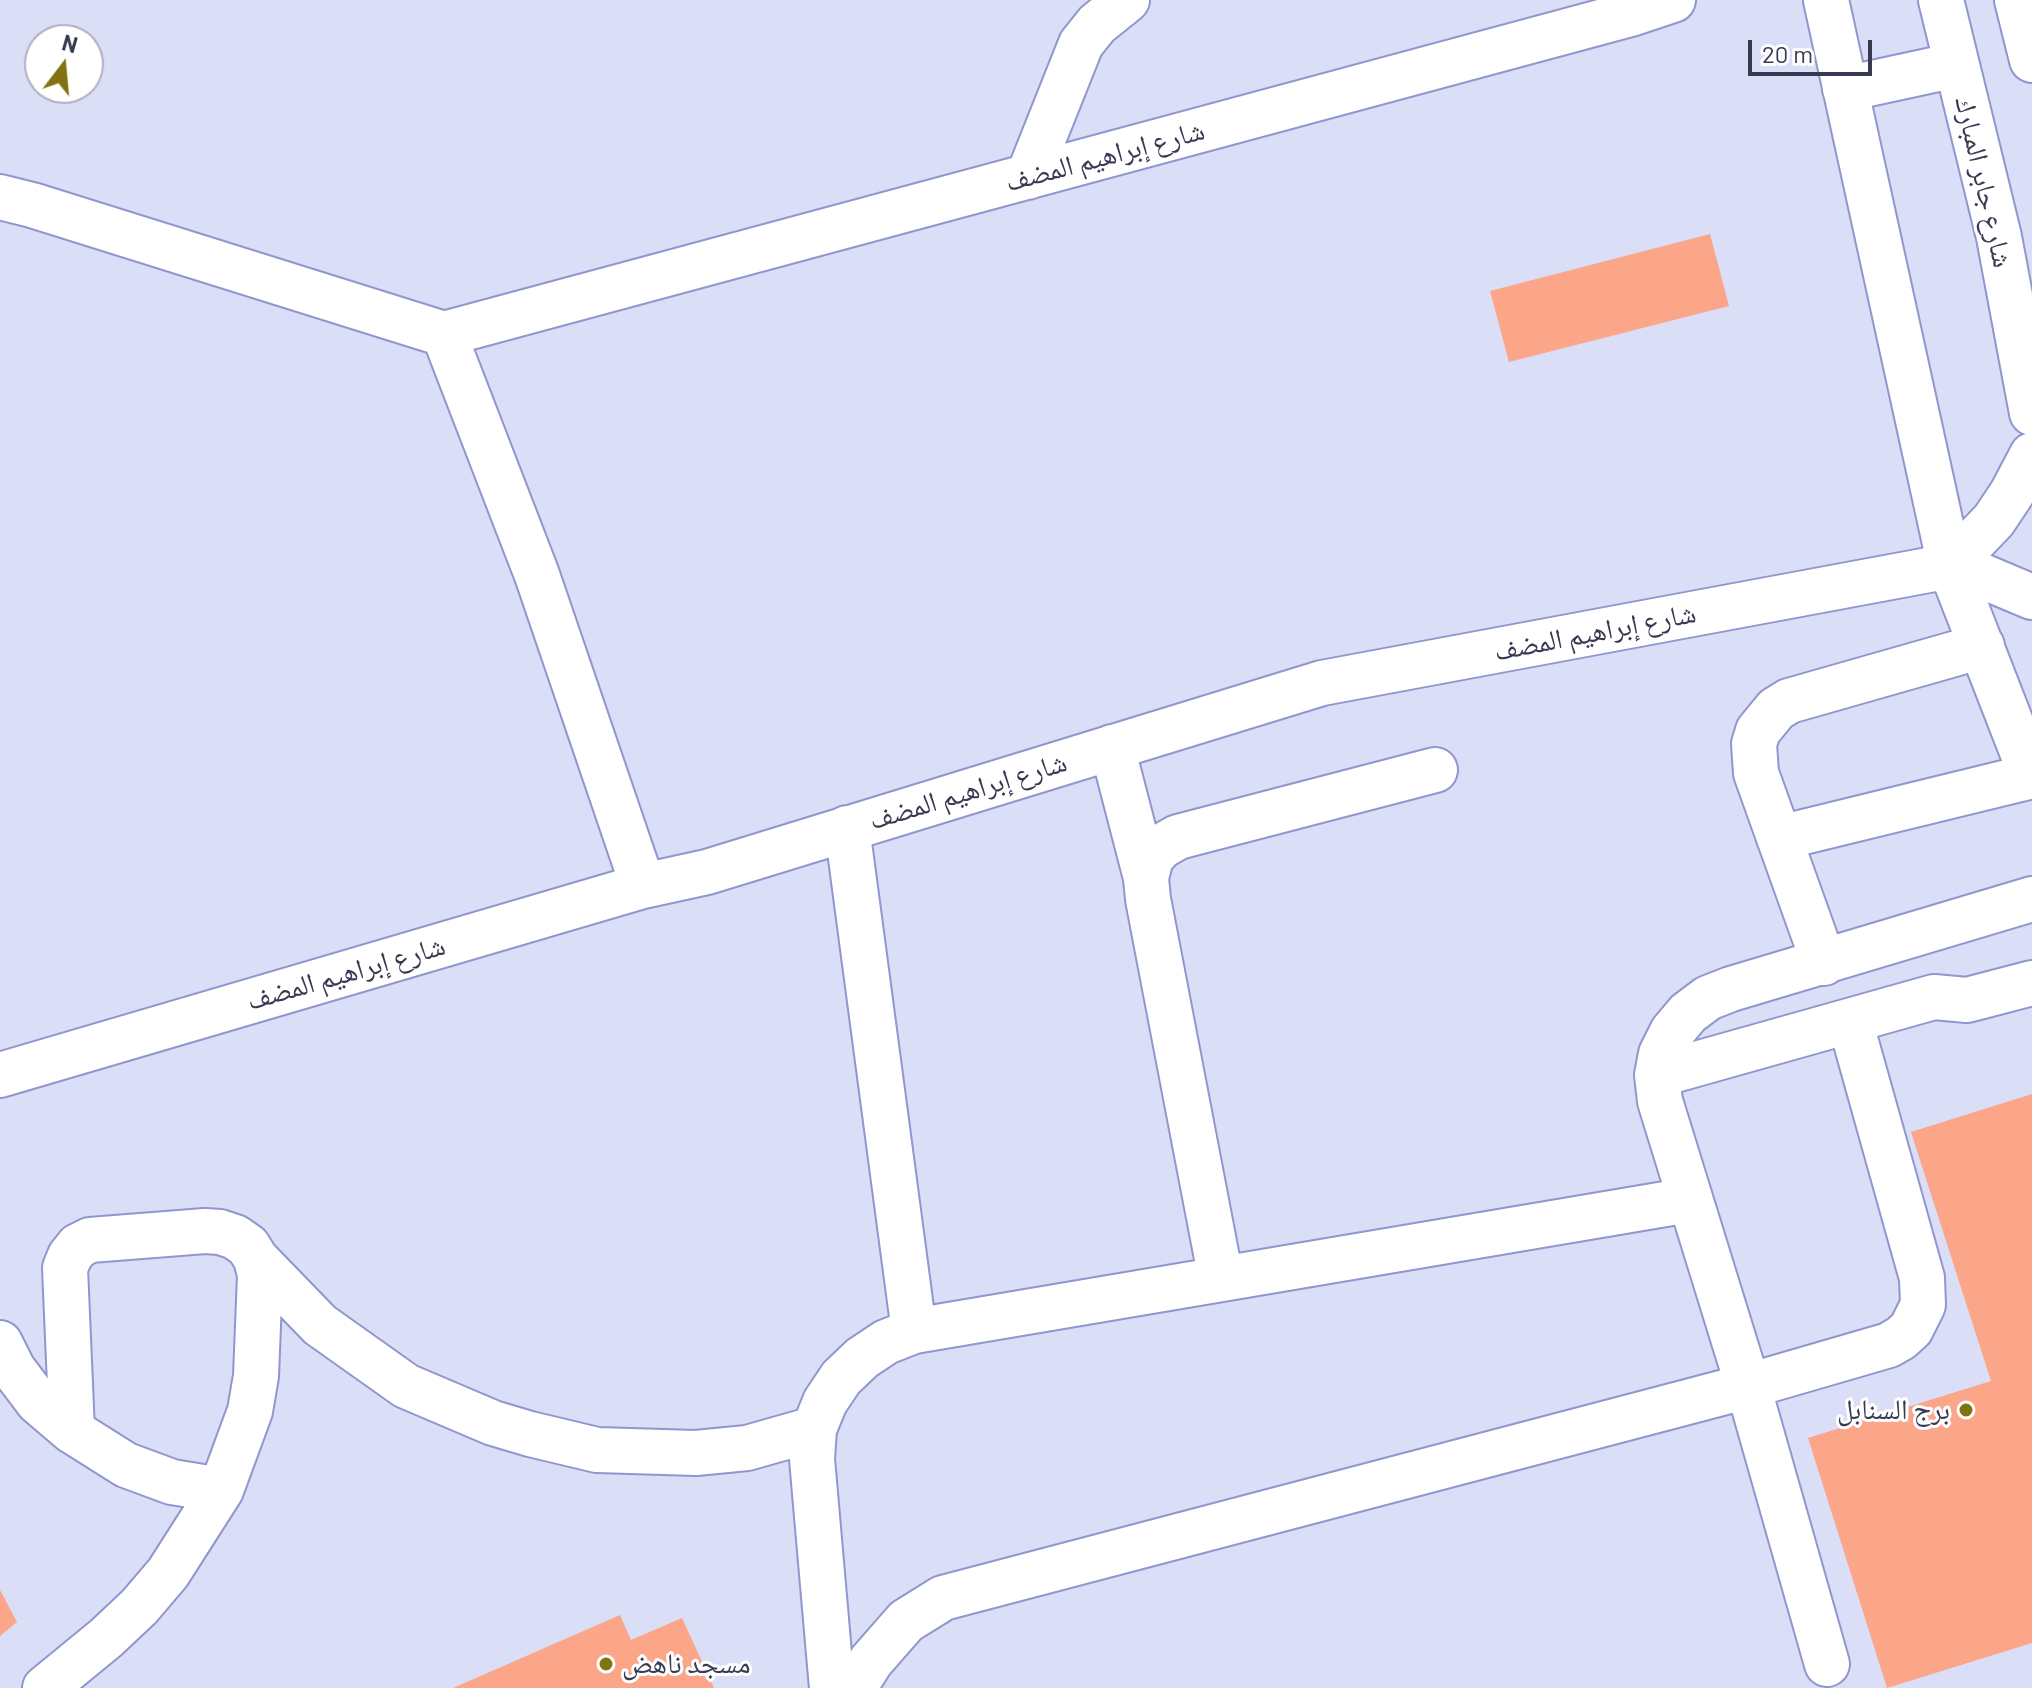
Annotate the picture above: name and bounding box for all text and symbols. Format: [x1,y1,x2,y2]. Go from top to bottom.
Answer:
north arrow [24,24,104,104]
scale bar [1752,24,1876,74]
text: N [59,28,81,57]
text: 20 m [1762,39,1813,68]
street label: شارع جابر المبارك [1948,93,2020,271]
street label: شارع إبراهيم المضف [1002,113,1208,199]
street label: شارع إبراهيم المضف [1491,596,1699,668]
street label: شارع إبراهيم المضف [865,745,1071,837]
street label: شارع إبراهيم المضف [243,929,449,1017]
place label: برج السنابل [1837,1393,1950,1427]
marker: برج السنابل [1957,1401,1975,1419]
place label: مسجد ناهض [622,1647,751,1681]
marker: مسجد ناهض [597,1655,615,1673]

